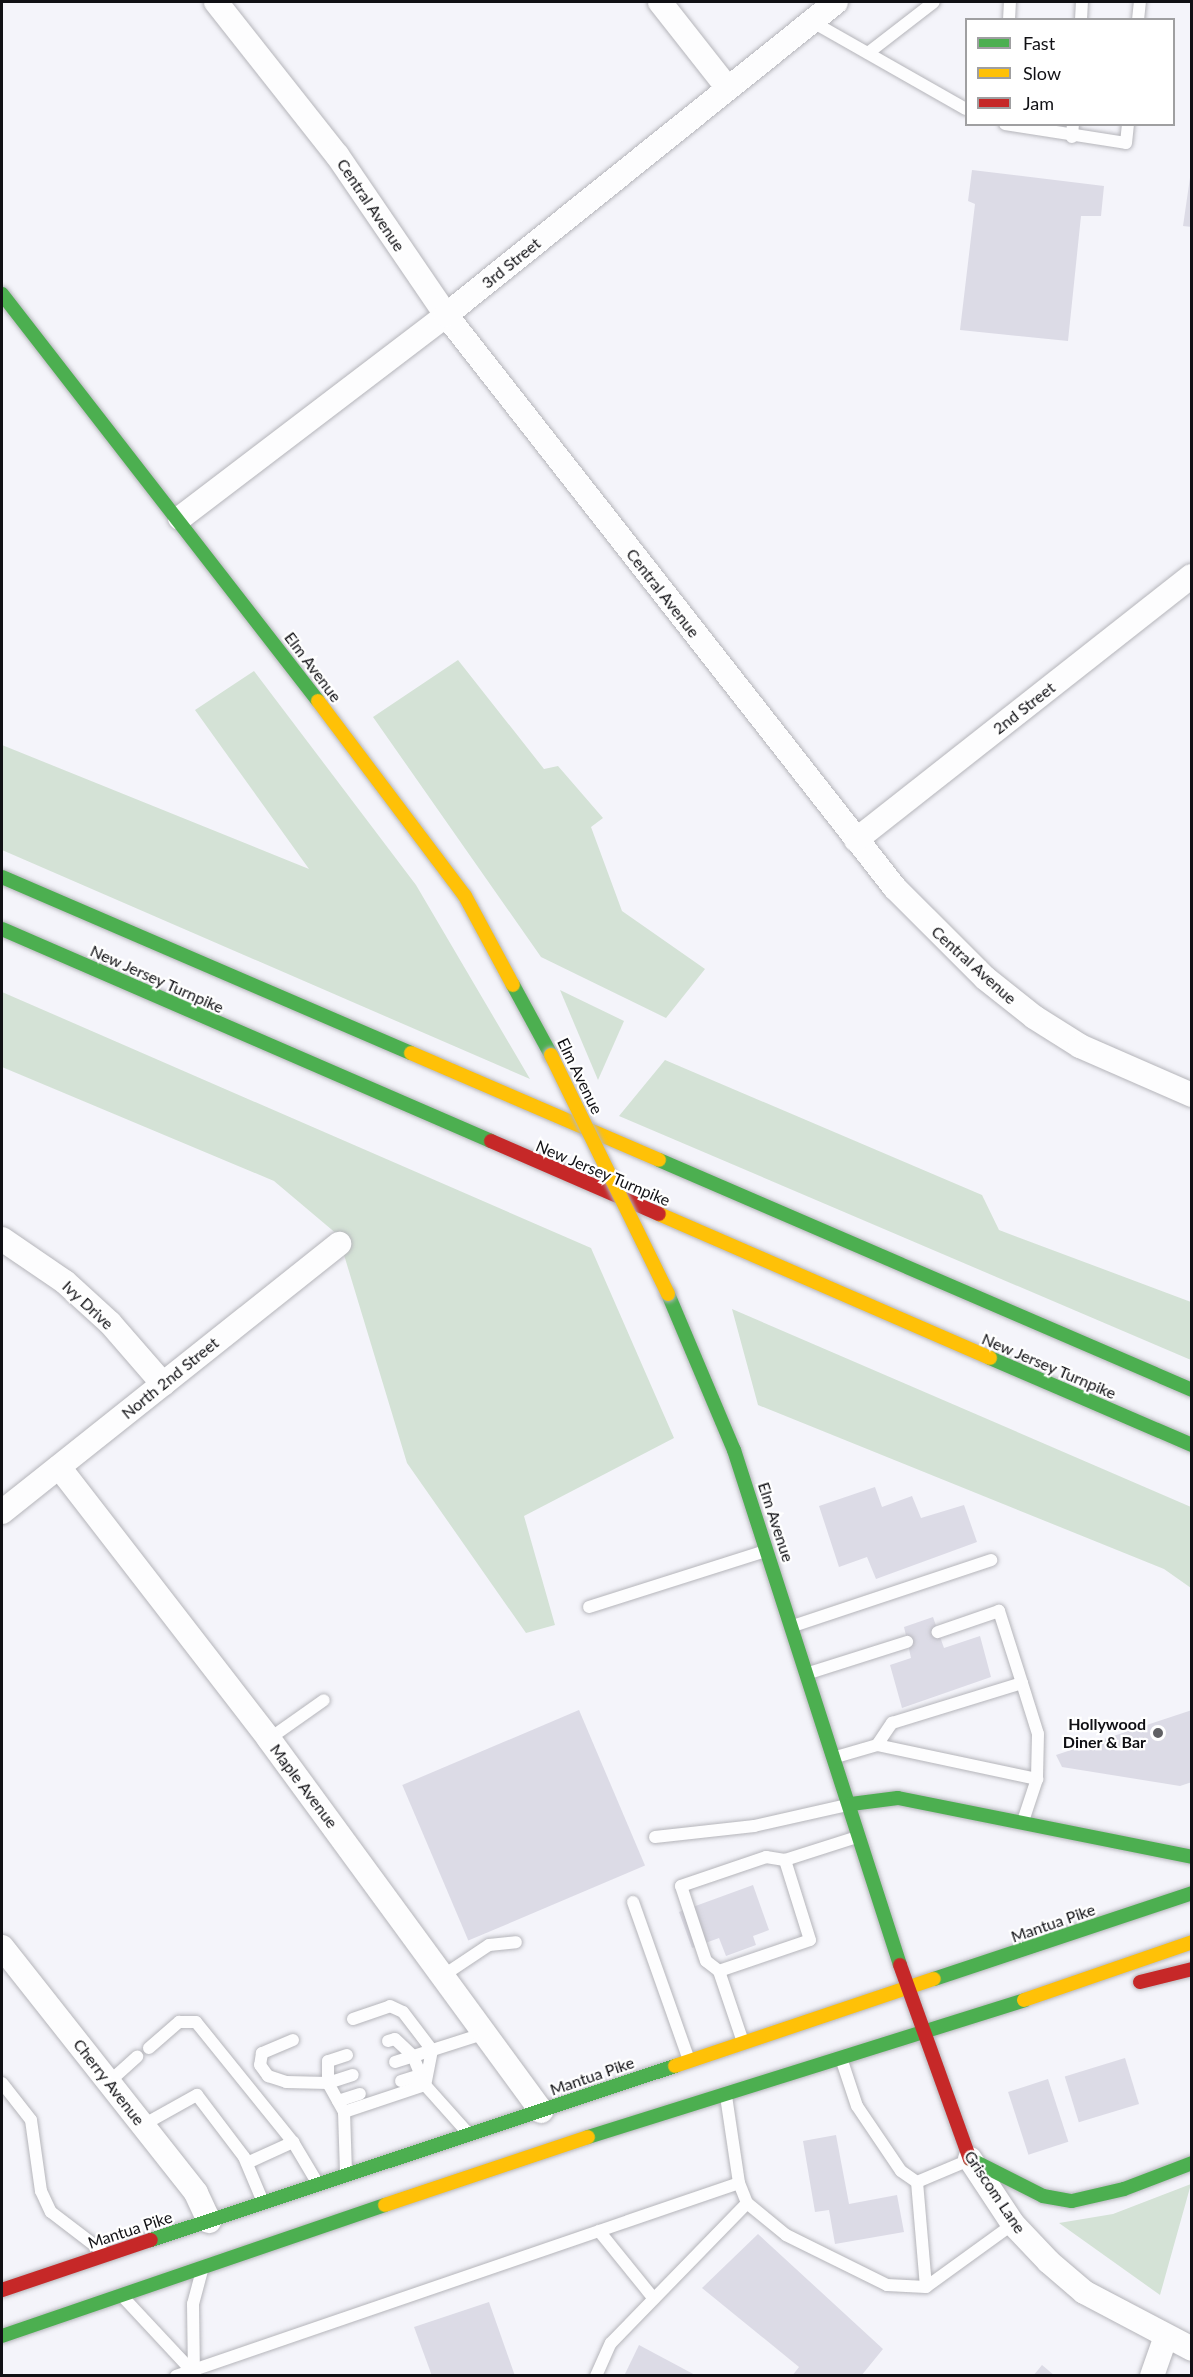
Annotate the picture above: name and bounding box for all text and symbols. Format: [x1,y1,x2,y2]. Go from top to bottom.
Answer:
legend [965,18,1175,126]
text: Fast [1023,32,1055,54]
text: Slow [1023,62,1061,84]
text: Jam [1023,92,1054,114]
street label: Central Avenue [333,155,409,255]
street label: 3rd Street [478,234,544,292]
street label: Central Avenue [622,545,704,641]
street label: Elm Avenue [280,628,346,706]
street label: 2nd Street [989,678,1059,738]
street label: Central Avenue [927,922,1021,1008]
street label: New Jersey Turnpike [87,941,227,1017]
street label: Elm Avenue [553,1034,607,1118]
street label: New Jersey Turnpike [532,1136,674,1210]
street label: Ivy Drive [58,1276,118,1334]
street label: New Jersey Turnpike [978,1329,1120,1403]
street label: North 2nd Street [118,1333,222,1423]
street label: Elm Avenue [754,1479,798,1565]
place label: Hollywood Diner & Bar [1063,1714,1146,1752]
marker: Hollywood Diner & Bar [1151,1726,1165,1740]
street label: Maple Avenue [266,1740,342,1832]
street label: Mantua Pike [1008,1900,1098,1946]
street label: Cherry Avenue [69,2035,149,2129]
street label: Mantua Pike [547,2053,637,2099]
street label: Griscom Lane [960,2147,1030,2237]
street label: Mantua Pike [85,2207,175,2253]

